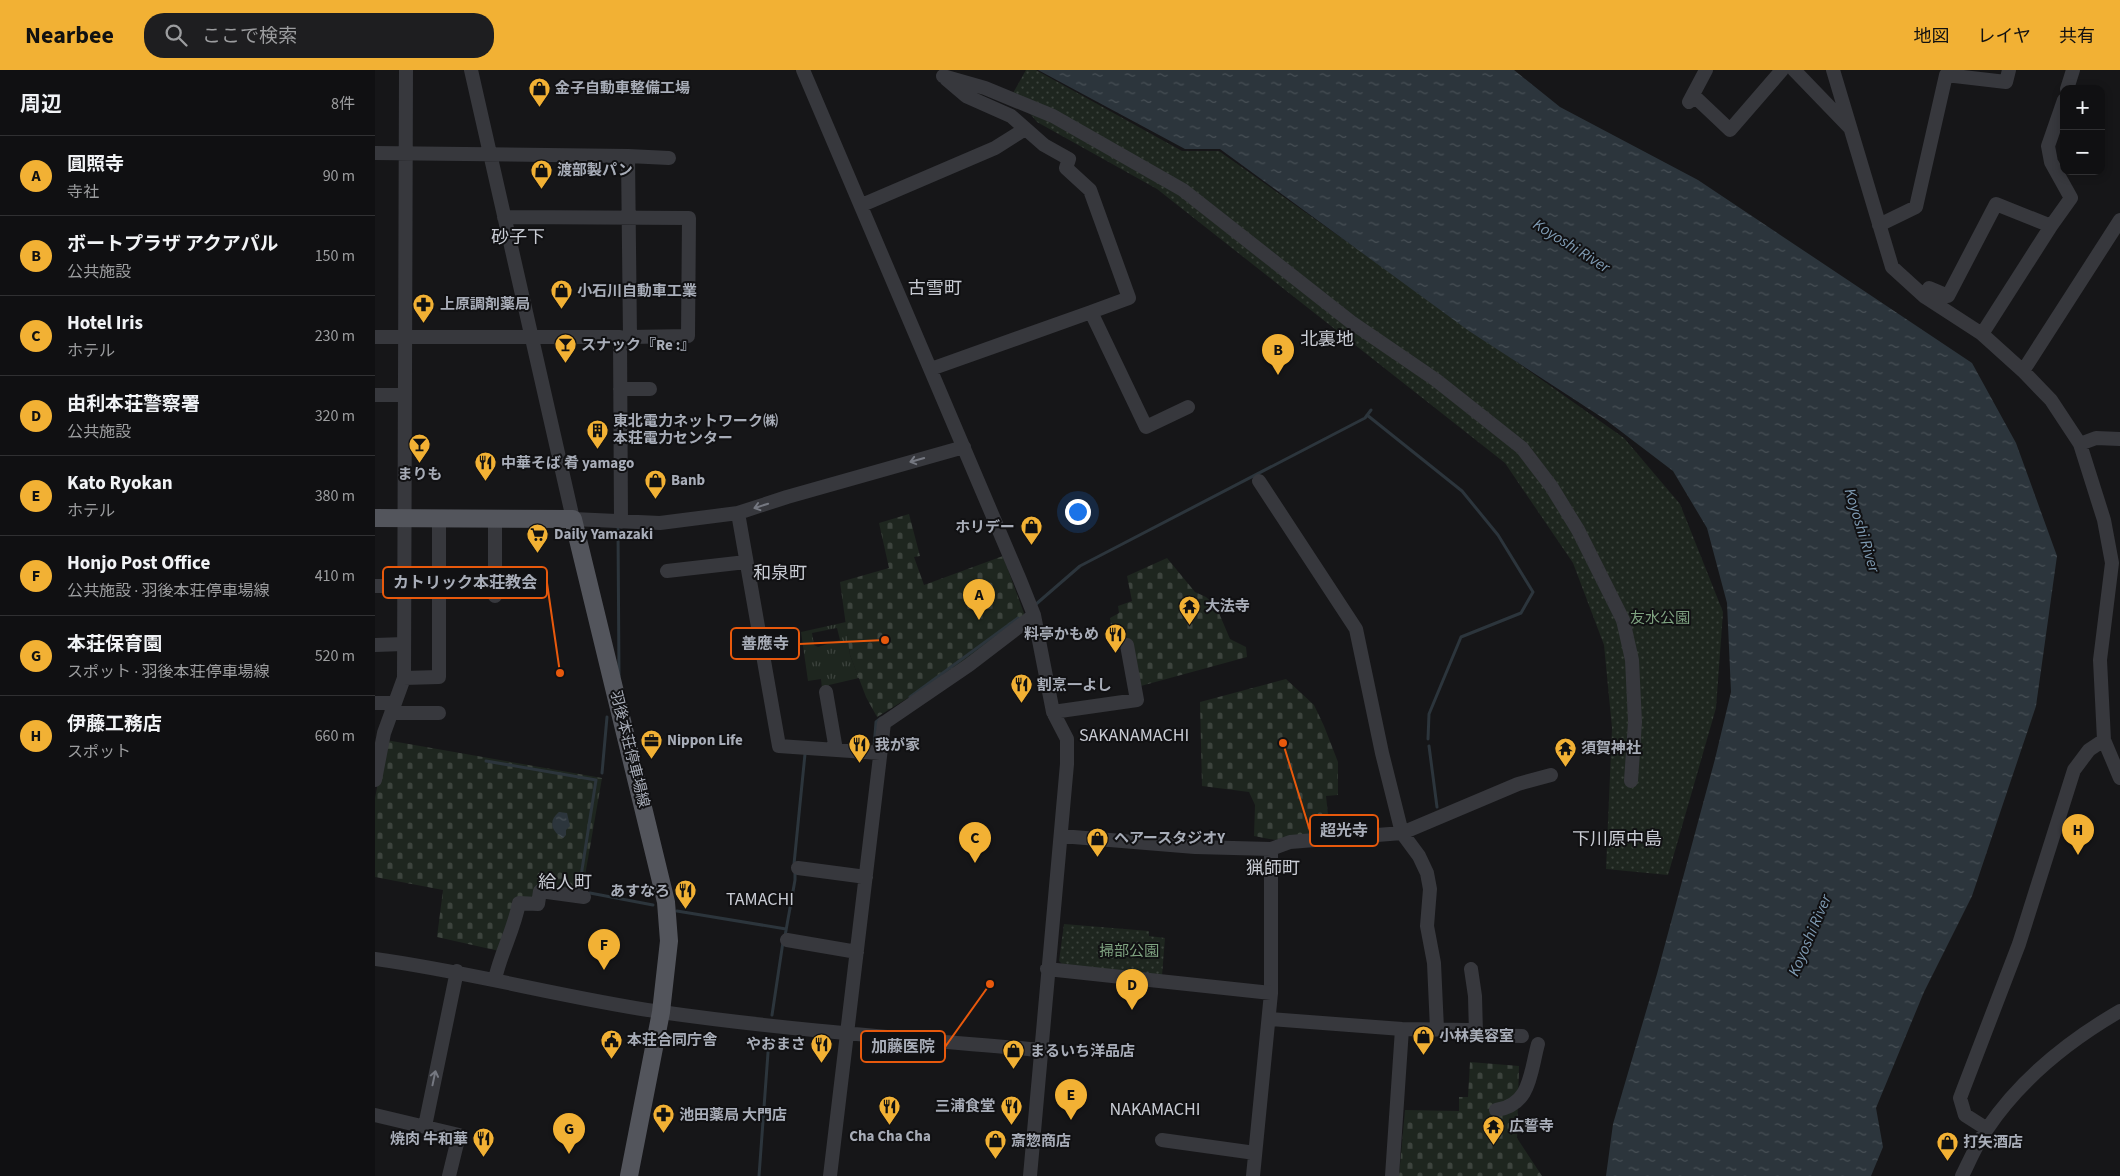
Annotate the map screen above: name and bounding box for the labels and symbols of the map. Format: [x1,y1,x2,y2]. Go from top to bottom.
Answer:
shop icon: 金子自動車整備工場 [527,76,551,107]
place label: 金子自動車整備工場 [555,78,690,99]
shop icon: 渡部製パン [529,158,553,189]
place label: 渡部製パン [557,160,633,181]
water label: Koyoshi River [1529,214,1615,279]
district label: 砂子下 [491,225,545,250]
district label: 古雪町 [908,276,962,301]
shop icon: 小石川自動車工業 [549,279,573,310]
place label: 小石川自動車工業 [577,281,697,302]
pharmacy icon: 上原調剤薬局 [412,292,436,323]
place label: 上原調剤薬局 [440,294,530,315]
district label: 北裏地 [1300,327,1354,352]
bar icon: スナック『Re :』 [553,333,577,364]
pin: B [1262,334,1294,375]
place label: スナック『Re :』 [581,335,695,356]
place label: 東北電力ネットワーク㈱ 本荘電力センター [613,411,778,449]
building icon: 東北電力ネットワーク㈱ 本荘電力センター [585,418,609,449]
bar icon: まりも [408,433,432,464]
restaurant icon: 中華そば 肴 yamago [473,451,497,482]
place label: 中華そば 肴 yamago [501,453,634,474]
one-way arrow [909,456,925,465]
place label: まりも [397,464,443,485]
shop icon: Banb [643,468,667,499]
place label: Banb [671,470,706,491]
water label: Koyoshi River [1839,486,1886,577]
your location [1065,499,1091,525]
one-way arrow [753,501,769,511]
shop icon: ホリデー [1019,515,1043,546]
place label: ホリデー [955,517,1015,538]
supermarket icon: Daily Yamazaki [526,522,550,553]
place label: Daily Yamazaki [554,524,653,545]
district label: 和泉町 [753,561,807,586]
callout: カトリック本荘教会 [383,567,547,598]
text: カトリック本荘教会 [393,572,537,594]
pin: A [963,579,995,620]
temple icon: 大法寺 [1177,594,1201,625]
place label: 大法寺 [1205,596,1250,617]
park label: 友水公園 [1630,608,1690,629]
restaurant icon: 料亭かもめ [1103,622,1127,653]
place label: 料亭かもめ [1024,624,1099,645]
callout: 善應寺 [731,628,799,659]
text: 善應寺 [741,633,789,655]
restaurant icon: 割烹一よし [1009,673,1033,704]
place label: 割烹一よし [1037,675,1112,696]
street label: 羽後本荘停車場線 [605,688,654,810]
district label: SAKANAMACHI [1079,723,1189,748]
office icon: Nippon Life [639,728,663,759]
place label: Nippon Life [667,730,743,751]
restaurant icon: 我が家 [847,733,871,764]
place label: 我が家 [875,735,920,756]
temple icon: 須賀神社 [1553,736,1577,767]
place label: 須賀神社 [1581,738,1641,759]
pin: H [2062,814,2094,855]
callout: 超光寺 [1310,815,1378,846]
text: 超光寺 [1320,820,1368,842]
pin: C [959,822,991,863]
shop icon: ヘアースタジオY [1086,826,1110,857]
district label: 下川原中島 [1572,827,1662,852]
place label: ヘアースタジオY [1114,828,1225,849]
district label: 猟師町 [1246,856,1300,881]
district label: 給人町 [538,870,592,895]
restaurant icon: あすなろ [674,879,698,910]
place label: あすなろ [610,881,670,902]
district label: TAMACHI [726,887,794,912]
water label: Koyoshi River [1783,890,1838,980]
pin: F [588,929,620,970]
park label: 掃部公園 [1099,941,1159,962]
pin: D [1116,969,1148,1010]
shop icon: 小林美容室 [1411,1024,1435,1055]
place label: 小林美容室 [1439,1026,1514,1047]
public building icon: 本荘合同庁舎 [599,1028,623,1059]
place label: 本荘合同庁舎 [627,1030,718,1051]
callout: 加藤医院 [861,1031,945,1062]
restaurant icon: やおまさ [810,1032,834,1063]
place label: やおまさ [746,1034,806,1055]
text: 加藤医院 [871,1036,935,1058]
shop icon: まるいち洋品店 [1002,1039,1026,1070]
place label: まるいち洋品店 [1030,1041,1135,1062]
one-way arrow [430,1070,439,1086]
pin: E [1055,1079,1087,1120]
restaurant icon: 三浦食堂 [999,1094,1023,1125]
restaurant icon: Cha Cha Cha [878,1095,902,1126]
place label: 三浦食堂 [935,1096,995,1117]
district label: NAKAMACHI [1110,1097,1200,1122]
pharmacy icon: 池田薬局 大門店 [651,1103,675,1134]
place label: 池田薬局 大門店 [679,1105,787,1126]
pin: G [553,1113,585,1154]
temple icon: 広誓寺 [1481,1114,1505,1145]
place label: 広誓寺 [1509,1116,1554,1137]
place label: Cha Cha Cha [849,1126,931,1147]
restaurant icon: 焼肉 牛和華 [472,1127,496,1158]
place label: 焼肉 牛和華 [390,1129,468,1150]
shop icon: 斎惣商店 [983,1129,1007,1160]
shop icon: 打矢酒店 [1935,1130,1959,1161]
place label: 斎惣商店 [1011,1131,1071,1152]
place label: 打矢酒店 [1963,1132,2023,1153]

